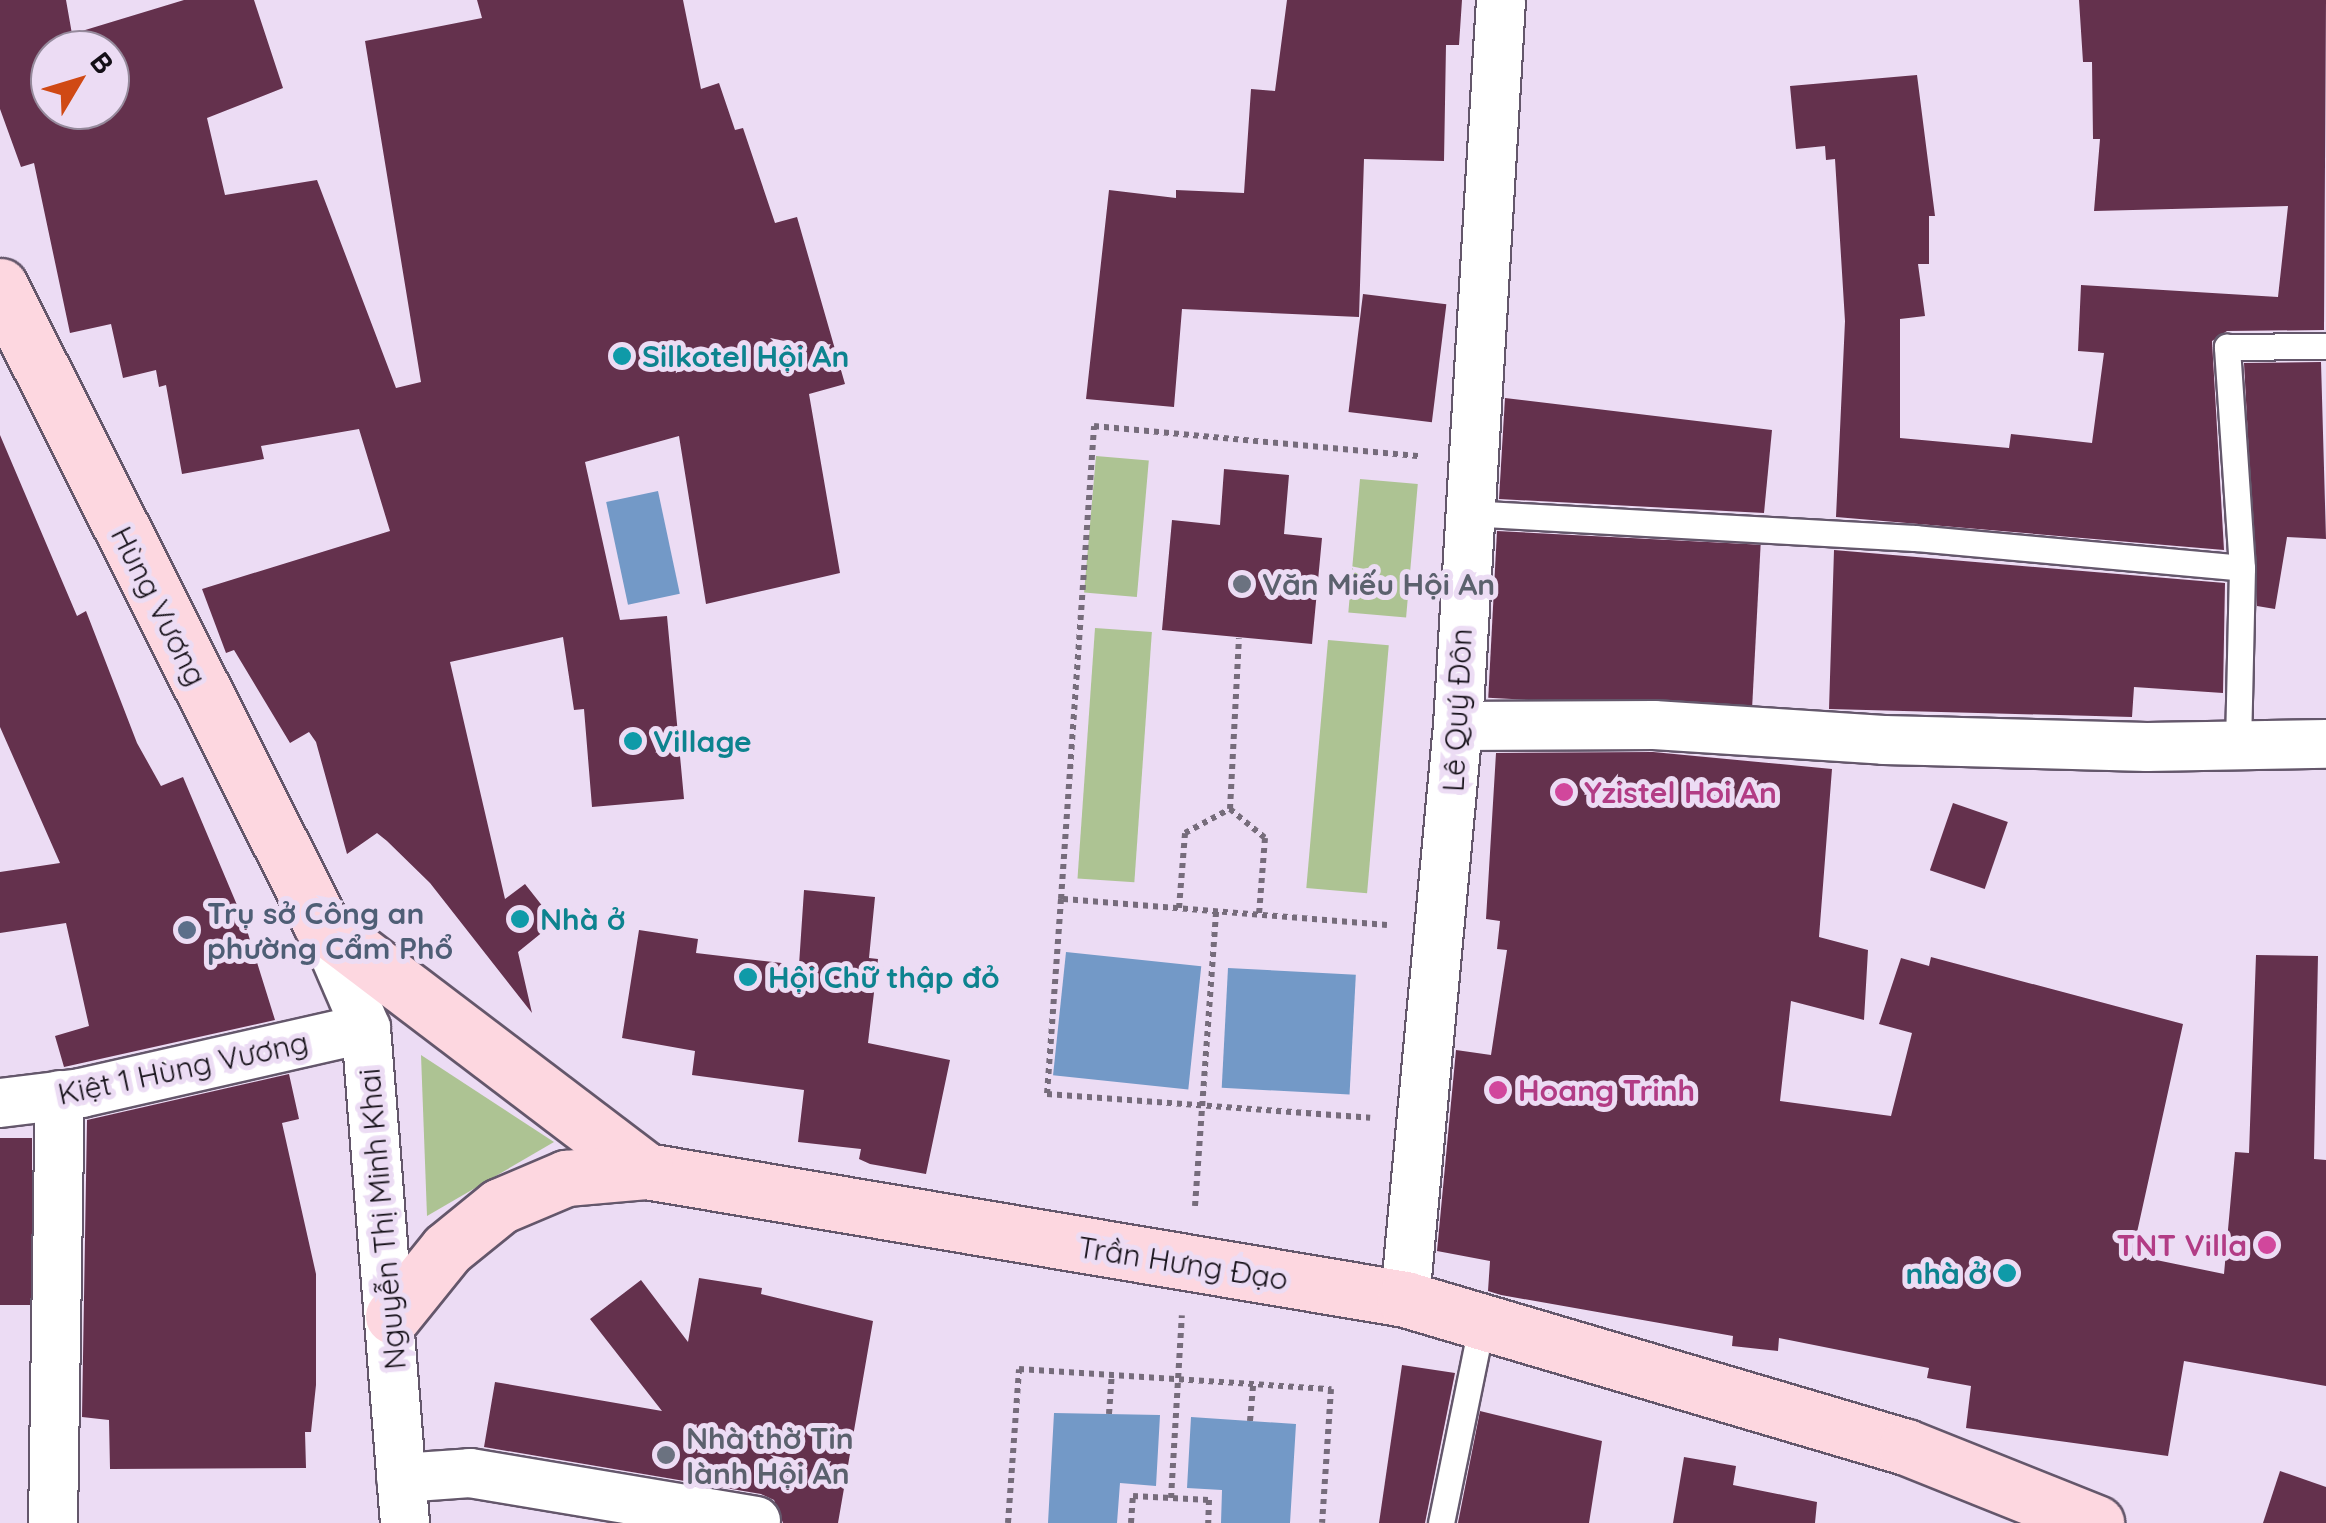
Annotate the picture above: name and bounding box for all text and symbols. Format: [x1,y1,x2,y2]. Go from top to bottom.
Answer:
north arrow [30,30,130,130]
text: B [83,44,122,80]
place label: Silkotel Hội An [642,338,849,374]
marker: Silkotel Hội An [611,345,633,367]
street label: Hùng Vương [104,520,214,692]
place label: Văn Miếu Hội An [1262,566,1495,602]
marker: Văn Miếu Hội An [1231,573,1253,595]
street label: Lê Quý Đôn [1435,627,1479,793]
place label: Village [653,723,752,759]
marker: Village [622,730,644,752]
place label: Yzistel Hoi An [1584,774,1777,810]
marker: Yzistel Hoi An [1553,781,1575,803]
place label: Trụ sở Công an phường Cẩm Phổ [207,895,453,966]
place label: Nhà ở [540,901,626,937]
marker: Nhà ở [509,908,531,930]
marker: Trụ sở Công an phường Cẩm Phổ [176,919,198,941]
place label: Hội Chữ thập đỏ [768,959,1000,995]
marker: Hội Chữ thập đỏ [737,966,759,988]
street label: Kiệt 1 Hùng Vương [54,1024,312,1112]
street label: Nguyễn Thị Minh Khai [351,1067,413,1371]
place label: Hoang Trinh [1518,1072,1695,1108]
marker: Hoang Trinh [1487,1079,1509,1101]
place label: TNT Villa [2117,1227,2247,1263]
street label: Trần Hưng Đạo [1075,1229,1291,1297]
marker: TNT Villa [2256,1234,2278,1256]
place label: nhà ở [1906,1255,1987,1291]
marker: nhà ở [1996,1262,2018,1284]
place label: Nhà thờ Tin lành Hội An [686,1420,854,1490]
marker: Nhà thờ Tin lành Hội An [655,1444,677,1466]

